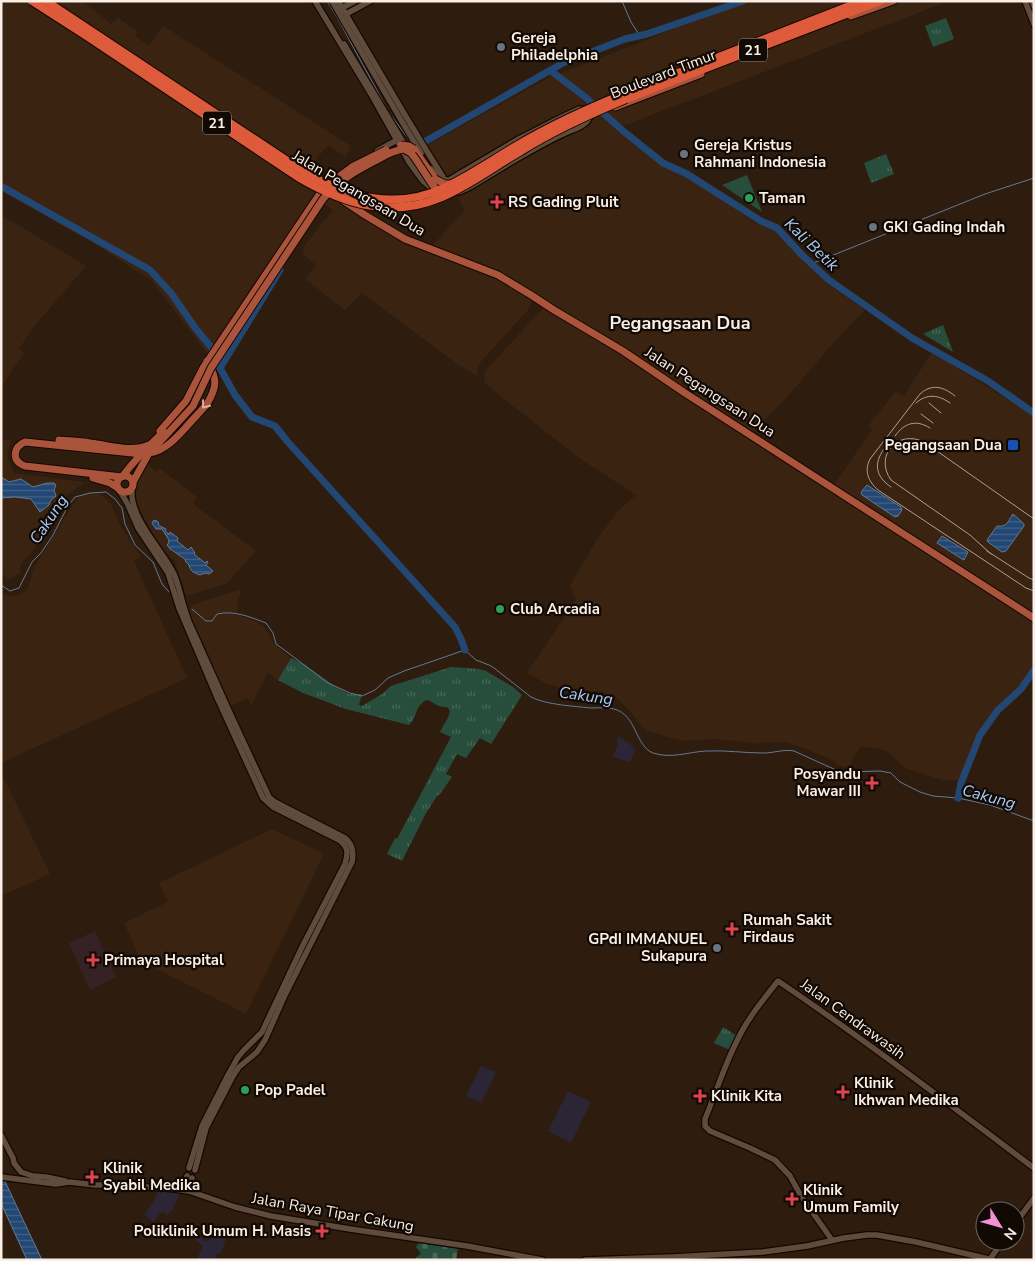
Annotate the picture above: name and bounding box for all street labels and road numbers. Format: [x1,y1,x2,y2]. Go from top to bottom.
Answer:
road number: 21 [739,38,767,62]
street label: Boulevard Timur [607,44,719,103]
road number: 21 [203,112,231,134]
street label: Jalan Pegangsaan Dua [288,145,429,241]
street label: Jalan Pegangsaan Dua [640,342,779,442]
street label: Jalan Cendrawasih [796,974,910,1064]
street label: Jalan Raya Tipar Cakung [249,1188,416,1236]

